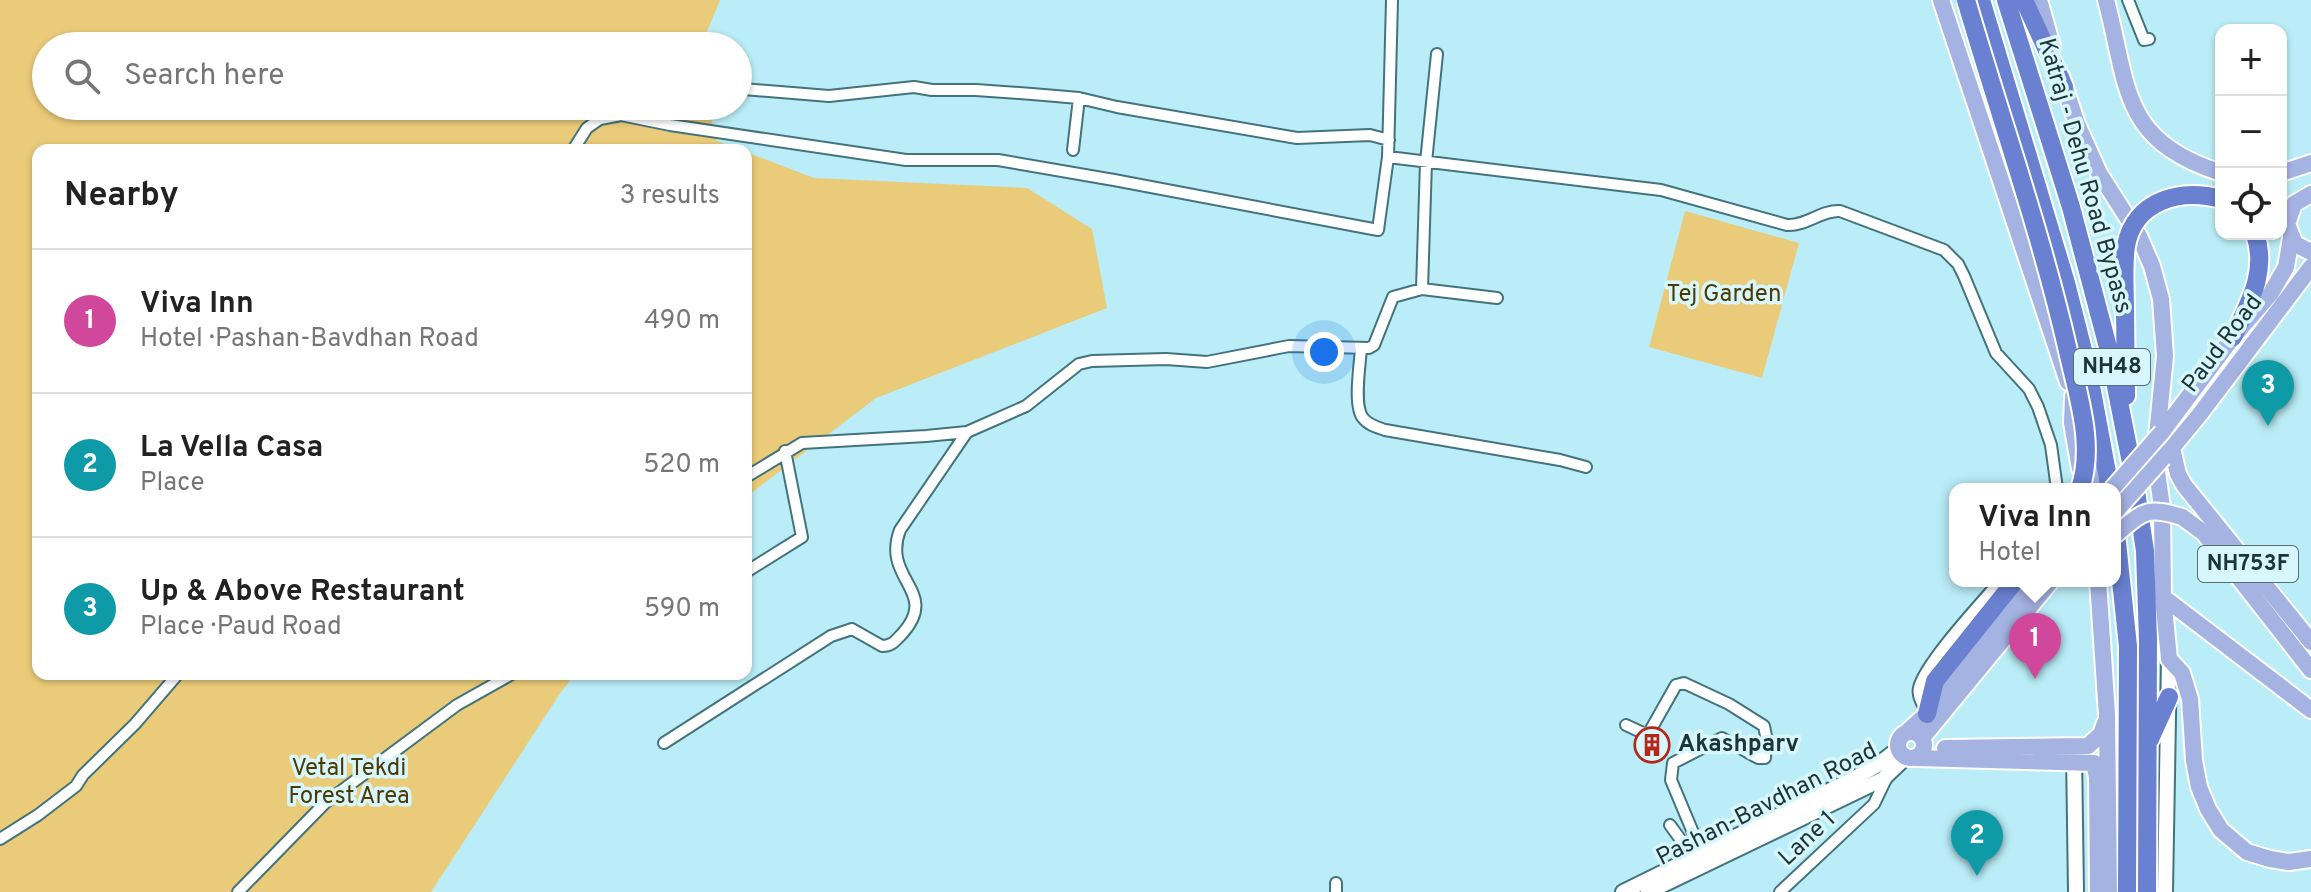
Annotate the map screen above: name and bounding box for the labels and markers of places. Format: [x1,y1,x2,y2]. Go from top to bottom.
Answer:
pin: 3 [2242,360,2294,426]
pin: 1 [2009,613,2061,679]
building icon: Akashparv [1633,726,1671,764]
place label: Akashparv [1678,730,1799,760]
pin: 2 [1951,810,2003,876]

